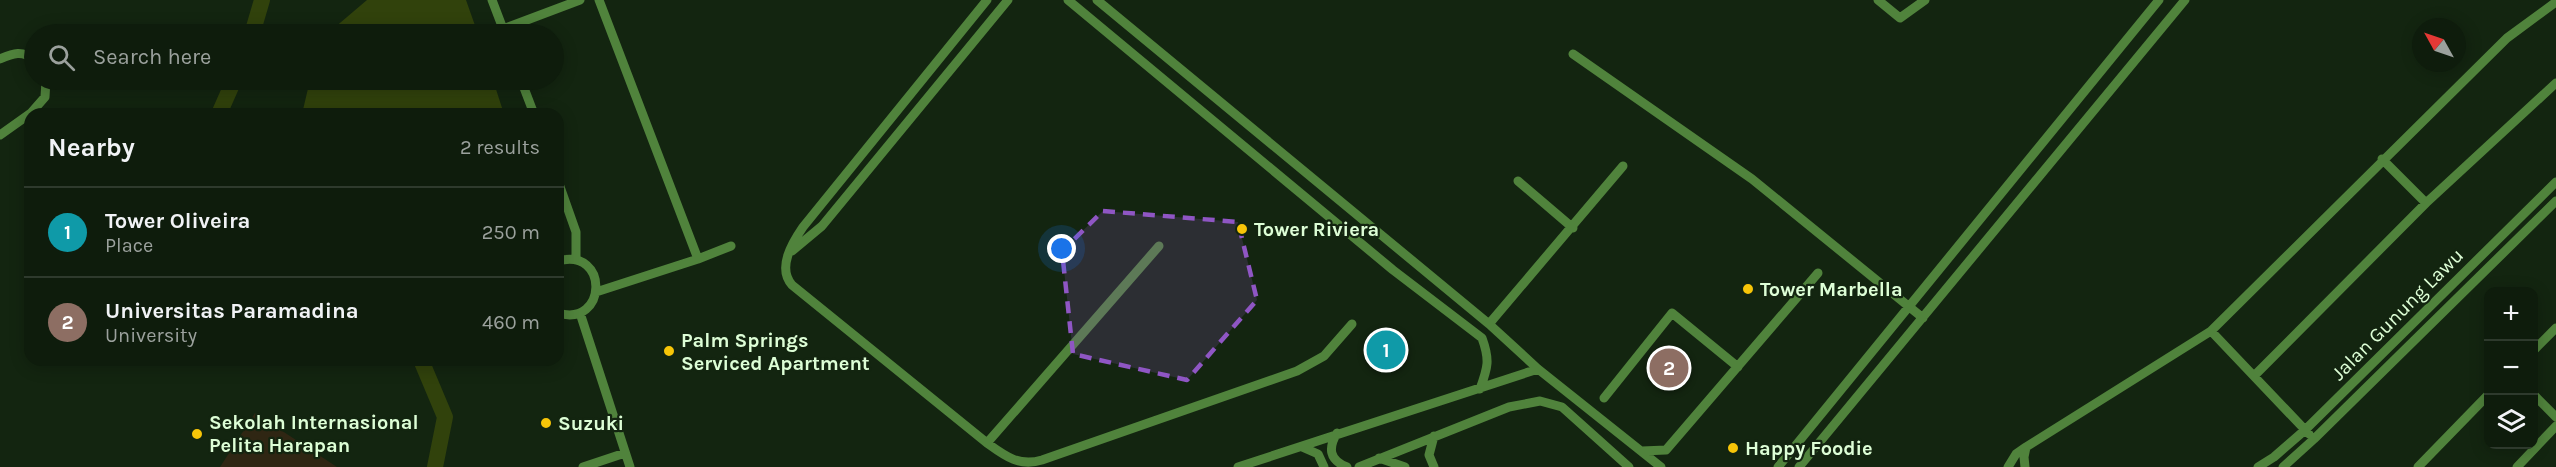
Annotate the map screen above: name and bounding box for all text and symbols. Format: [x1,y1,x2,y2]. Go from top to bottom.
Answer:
north arrow [2412,18,2466,72]
search box [24,24,564,90]
icon: search [45,41,78,74]
text: Search here [93,44,211,70]
text: Nearby [48,132,135,163]
text: 2 results [460,136,540,159]
text: Tower Oliveira [105,208,250,234]
place label: Tower Riviera [1254,218,1379,241]
text: 1 [64,221,71,244]
text: 250 m [482,221,540,244]
marker: Tower Riviera [1235,222,1249,236]
text: Place [105,234,153,257]
your location [1047,234,1076,263]
street label: Jalan Gunung Lawu [2327,244,2468,385]
place label: Tower Marbella [1760,278,1903,301]
marker: Tower Marbella [1741,282,1755,296]
map controls [2484,287,2538,449]
button: + [2484,287,2538,341]
text: Universitas Paramadina [105,298,359,324]
text: 2 [61,311,74,334]
text: 460 m [482,311,540,334]
text: University [105,324,197,347]
pin: 1 [1366,328,1406,372]
place label: Palm Springs Serviced Apartment [681,329,870,375]
button: − [2484,341,2538,395]
marker: Palm Springs Serviced Apartment [662,344,676,358]
pin: 2 [1650,346,1688,391]
button: layers [2484,395,2538,449]
place label: Sekolah Internasional Pelita Harapan [209,411,419,457]
place label: Suzuki [558,412,624,435]
marker: Suzuki [539,416,553,430]
marker: Sekolah Internasional Pelita Harapan [190,427,204,441]
place label: Happy Foodie [1745,437,1873,460]
marker: Happy Foodie [1726,441,1740,455]

